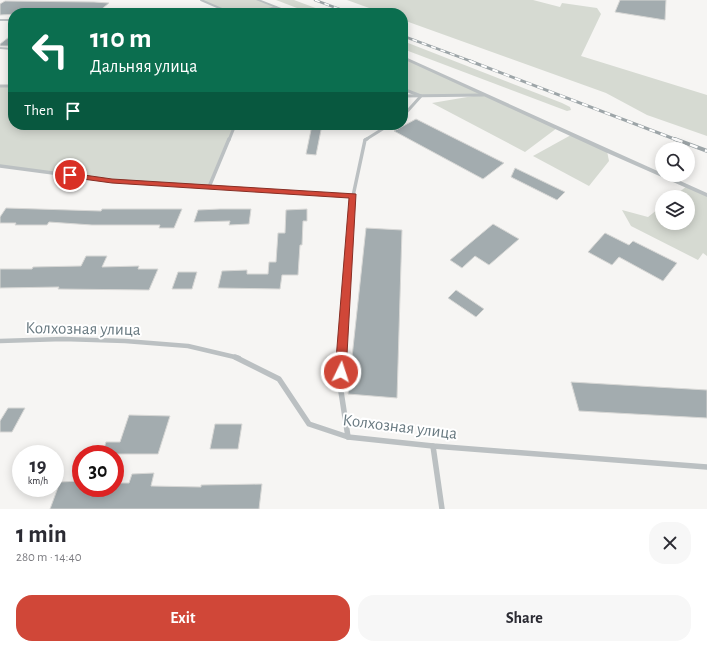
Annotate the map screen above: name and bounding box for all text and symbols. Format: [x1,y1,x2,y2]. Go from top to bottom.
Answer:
icon: left [24,24,76,76]
text: 110 m [90,25,152,53]
text: Дальняя улица [90,58,197,76]
icon: arrive [62,100,84,122]
text: Then [24,103,54,118]
map controls [655,142,695,230]
button: search [655,142,695,182]
pin [53,158,87,192]
icon: arrive [59,164,81,186]
button: layers [655,190,695,230]
street label: Колхозная улица [25,319,141,339]
position arrow [320,351,362,393]
street label: Колхозная улица [341,411,459,443]
speed limit sign: 30 [72,445,124,497]
text: 19 [30,456,46,476]
text: km/h [28,476,48,486]
button: close [649,522,691,564]
text: 1 min [16,523,67,547]
text: 280 m · 14:40 [16,551,82,564]
button: Exit [16,595,350,641]
button: Share [358,595,691,641]

